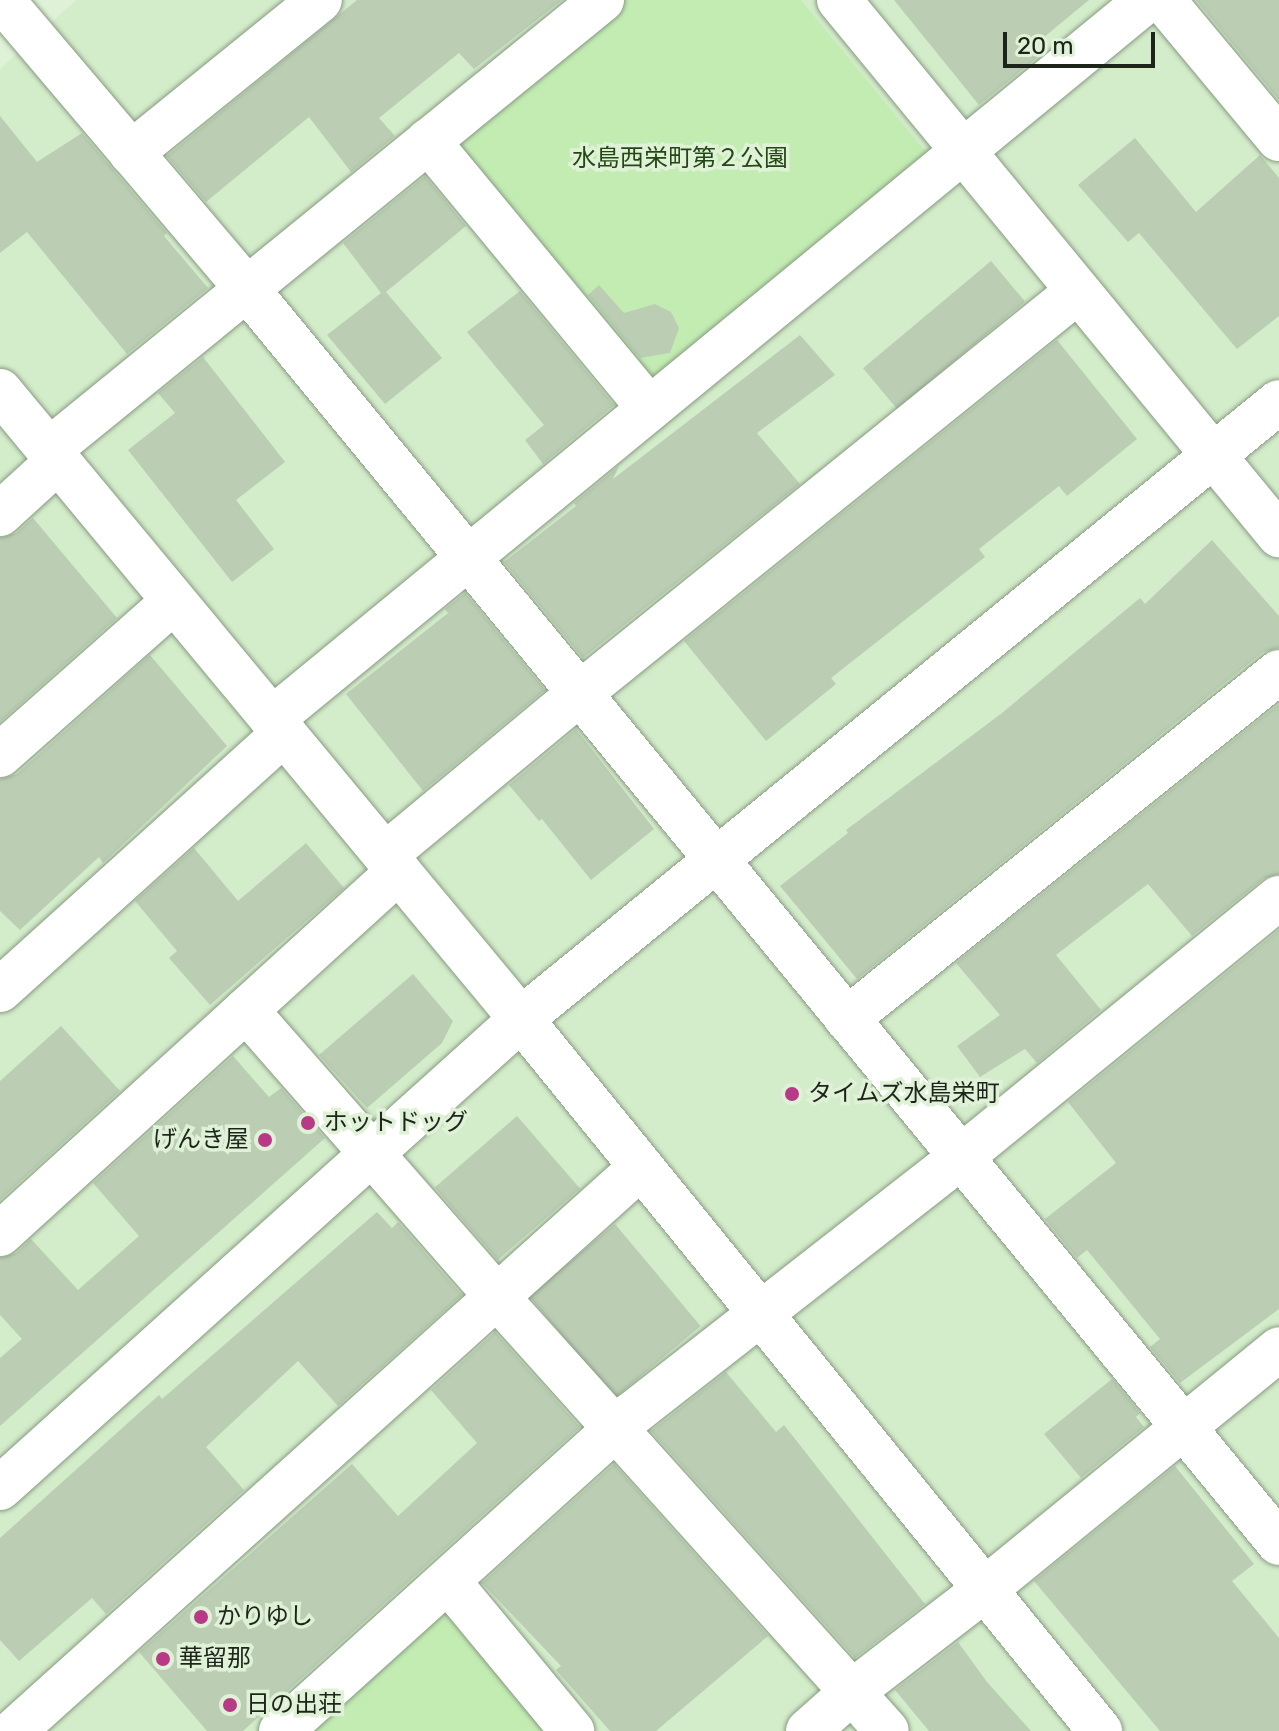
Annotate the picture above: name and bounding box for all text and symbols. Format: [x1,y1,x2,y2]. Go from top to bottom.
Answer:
scale bar [1007,16,1159,66]
text: 20 m [1017,32,1074,60]
park label: 水島西栄町第２公園 [572,145,788,173]
place label: タイムズ水島栄町 [808,1080,1000,1108]
marker: タイムズ水島栄町 [783,1085,801,1103]
place label: ホットドッグ [324,1109,468,1137]
marker: ホットドッグ [299,1114,317,1132]
place label: げんき屋 [153,1126,249,1154]
marker: げんき屋 [256,1131,274,1149]
place label: かりゆし [217,1603,313,1631]
marker: かりゆし [192,1608,210,1626]
place label: 華留那 [179,1645,251,1673]
marker: 華留那 [154,1650,172,1668]
place label: 日の出荘 [246,1691,342,1719]
marker: 日の出荘 [221,1696,239,1714]

